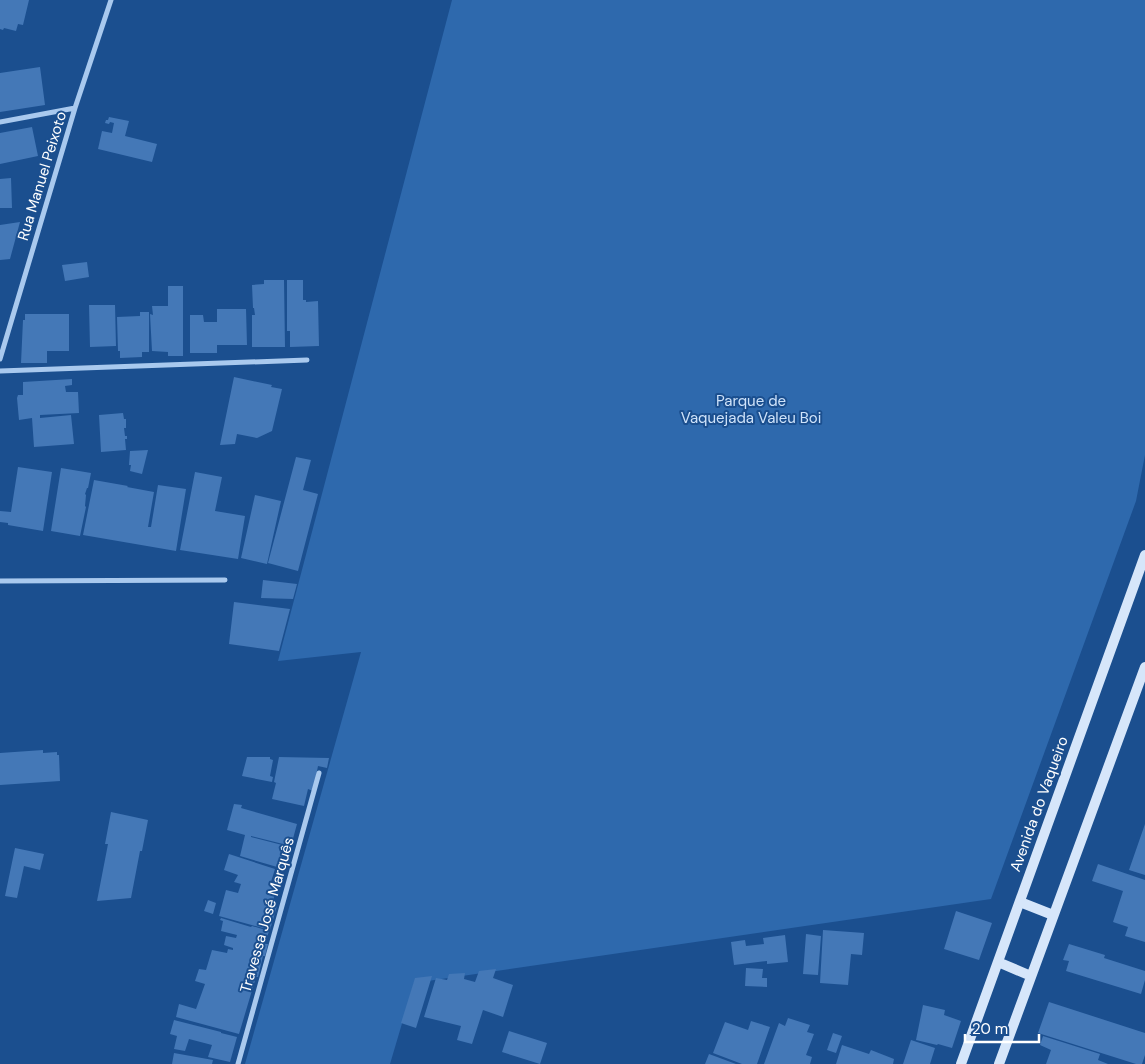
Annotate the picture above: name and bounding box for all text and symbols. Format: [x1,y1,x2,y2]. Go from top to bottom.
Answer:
street label: Rua Manuel Peixoto [13,109,71,243]
park label: Parque de Vaquejada Valeu Boi [681,391,821,428]
street label: Avenida do Vaqueiro [1005,733,1073,875]
street label: Travessa José Marquês [235,835,299,995]
scale bar [965,1012,1039,1044]
text: 20 m [972,1019,1008,1039]

